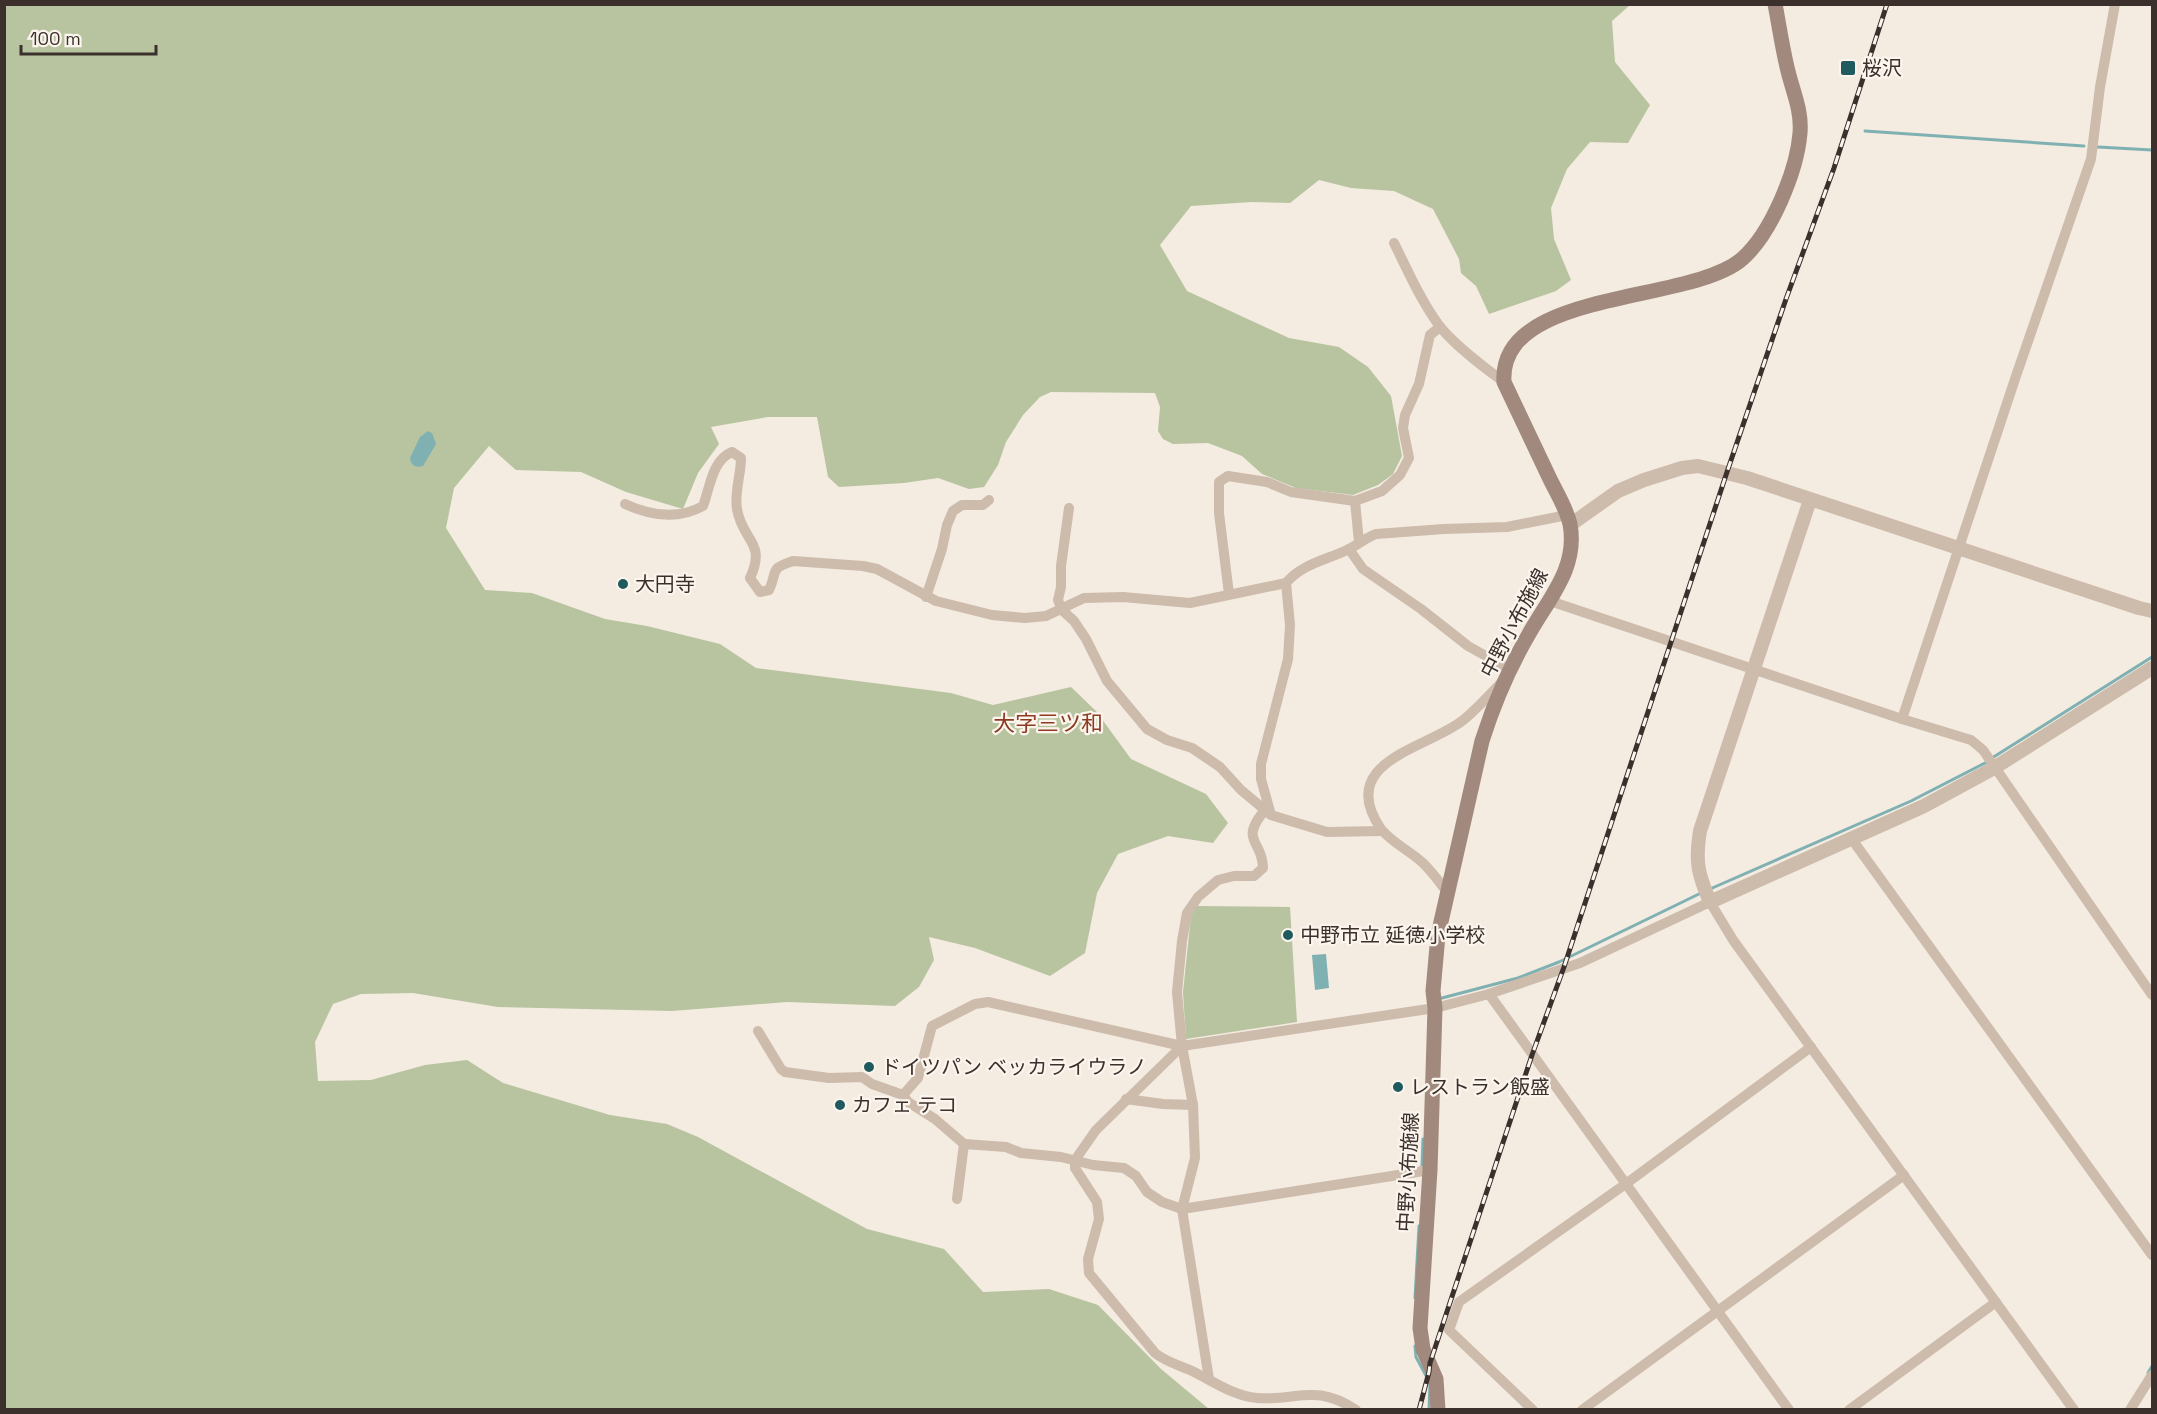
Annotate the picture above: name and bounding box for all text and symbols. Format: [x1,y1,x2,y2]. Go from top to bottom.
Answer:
scale bar [21,18,156,56]
text: 100 m [30,27,81,50]
place label: 桜沢 [1862,55,1902,81]
marker: 桜沢 [1839,59,1857,77]
street label: 中野小布施線 [1474,564,1554,682]
place label: 大円寺 [635,571,695,597]
marker: 大円寺 [616,577,630,591]
district label: 大字三ツ和 [993,709,1103,737]
place label: 中野市立 延徳小学校 [1300,922,1485,948]
marker: 中野市立 延徳小学校 [1281,928,1295,942]
place label: ドイツパン ベッカライウラノ [881,1054,1147,1080]
marker: ドイツパン ベッカライウラノ [862,1060,876,1074]
place label: レストラン飯盛 [1410,1074,1550,1100]
marker: レストラン飯盛 [1391,1080,1405,1094]
place label: カフェ テコ [852,1092,957,1118]
marker: カフェ テコ [833,1098,847,1112]
street label: 中野小布施線 [1392,1111,1424,1233]

